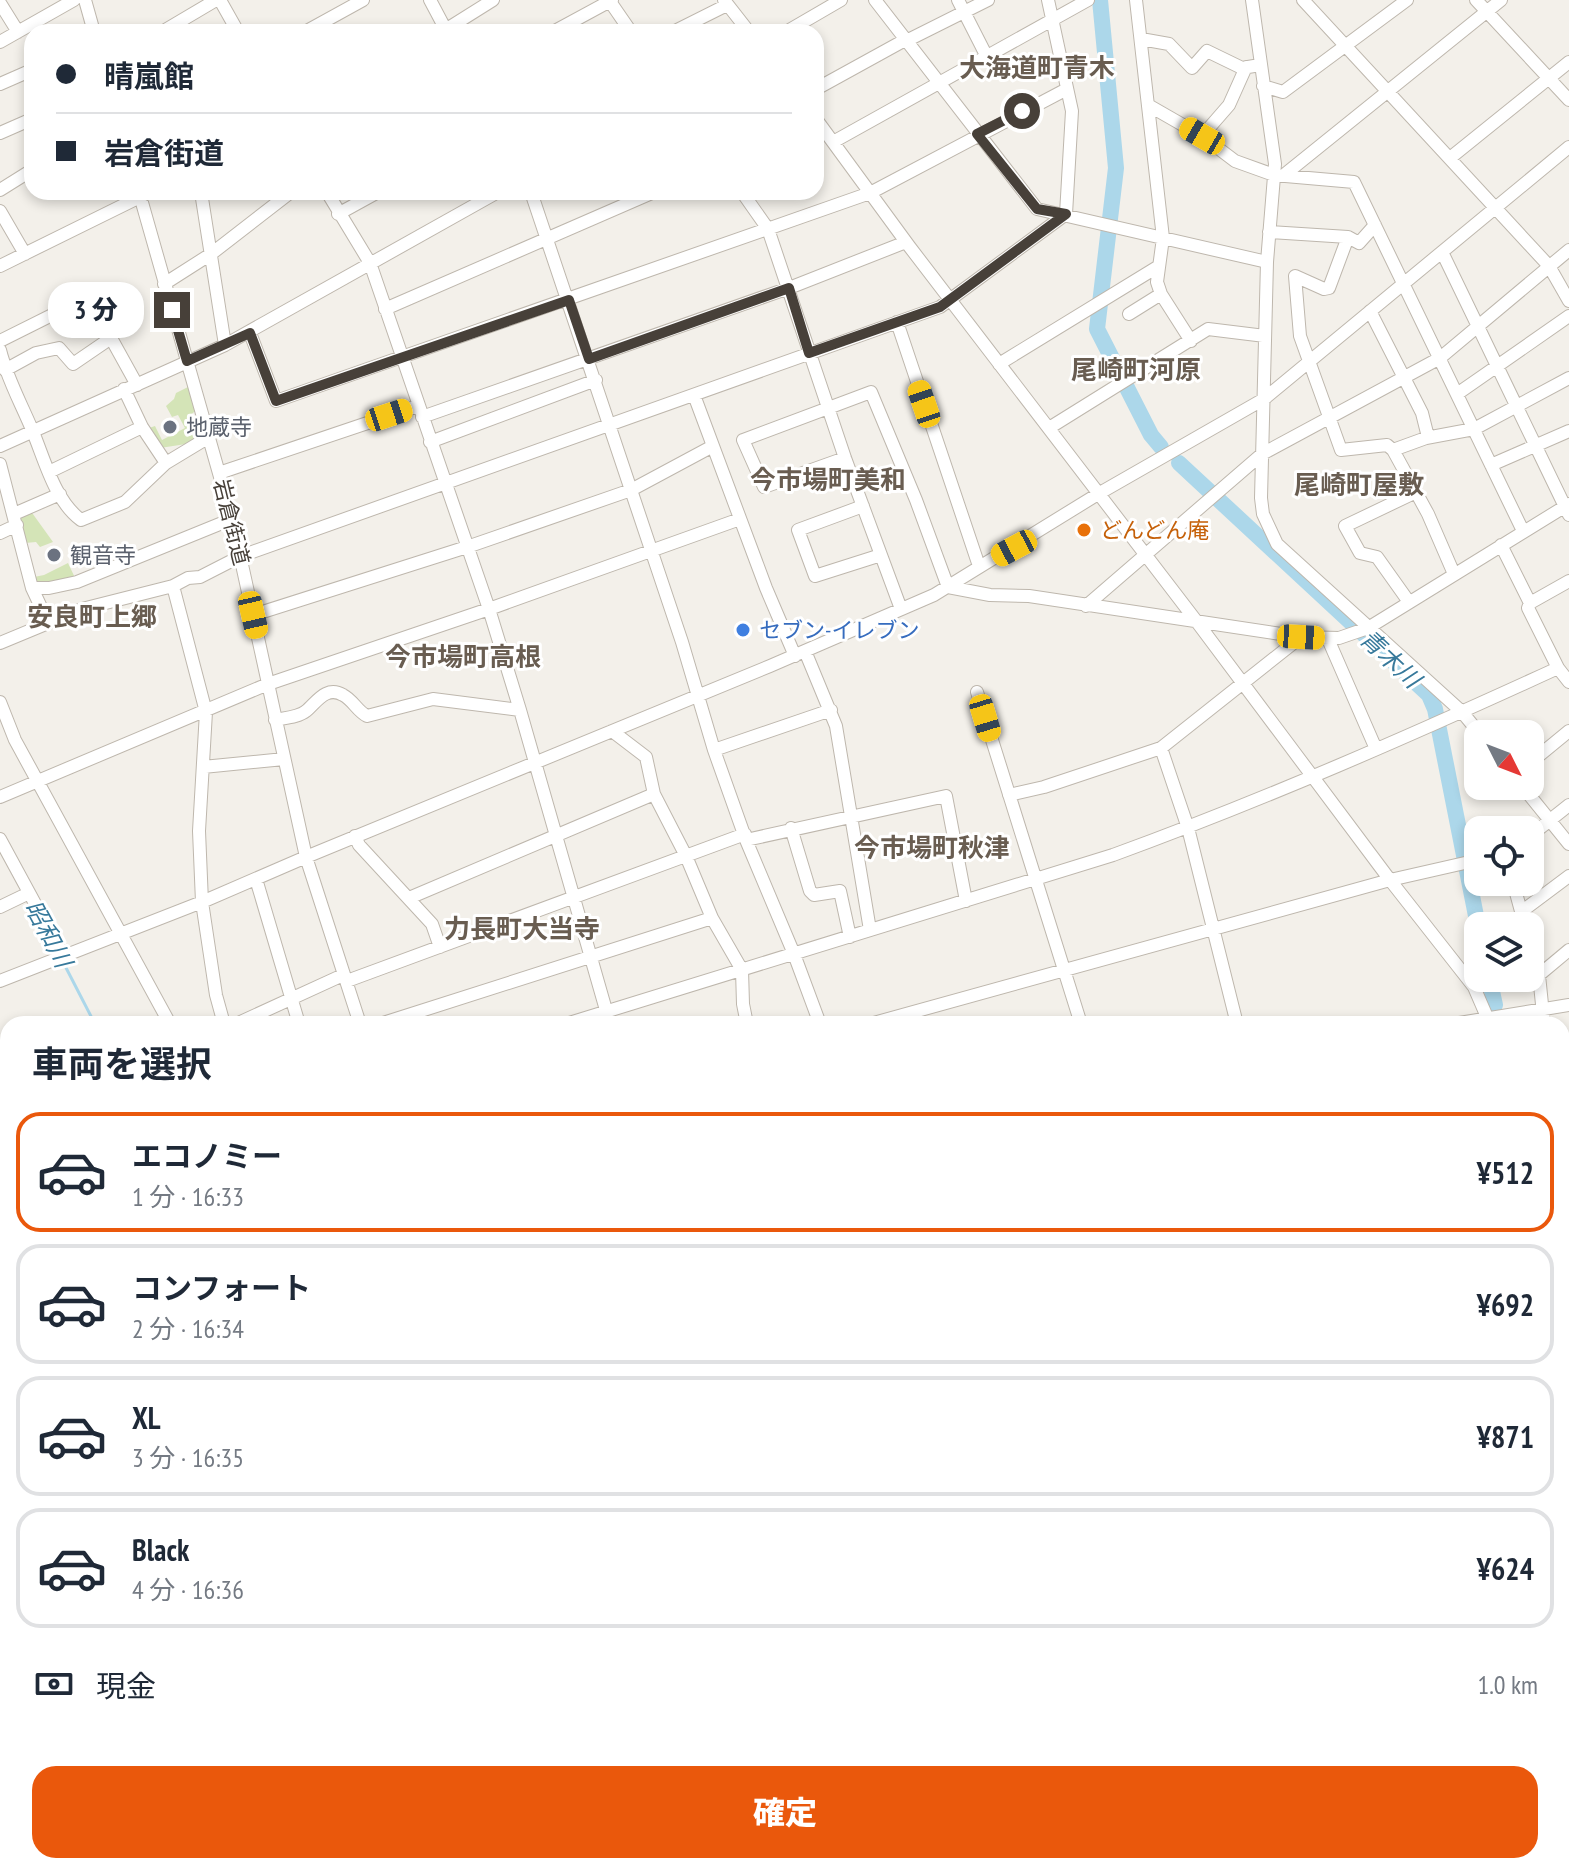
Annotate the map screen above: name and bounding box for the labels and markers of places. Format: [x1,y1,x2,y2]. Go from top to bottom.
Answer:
place label: 地蔵寺 [186,413,252,441]
marker: 地蔵寺 [161,418,179,436]
place label: どんどん庵 [1100,516,1209,544]
marker: どんどん庵 [1075,521,1093,539]
place label: 観音寺 [70,541,136,569]
marker: 観音寺 [45,546,63,564]
place label: セブン-イレブン [759,616,919,644]
marker: セブン-イレブン [734,621,752,639]

